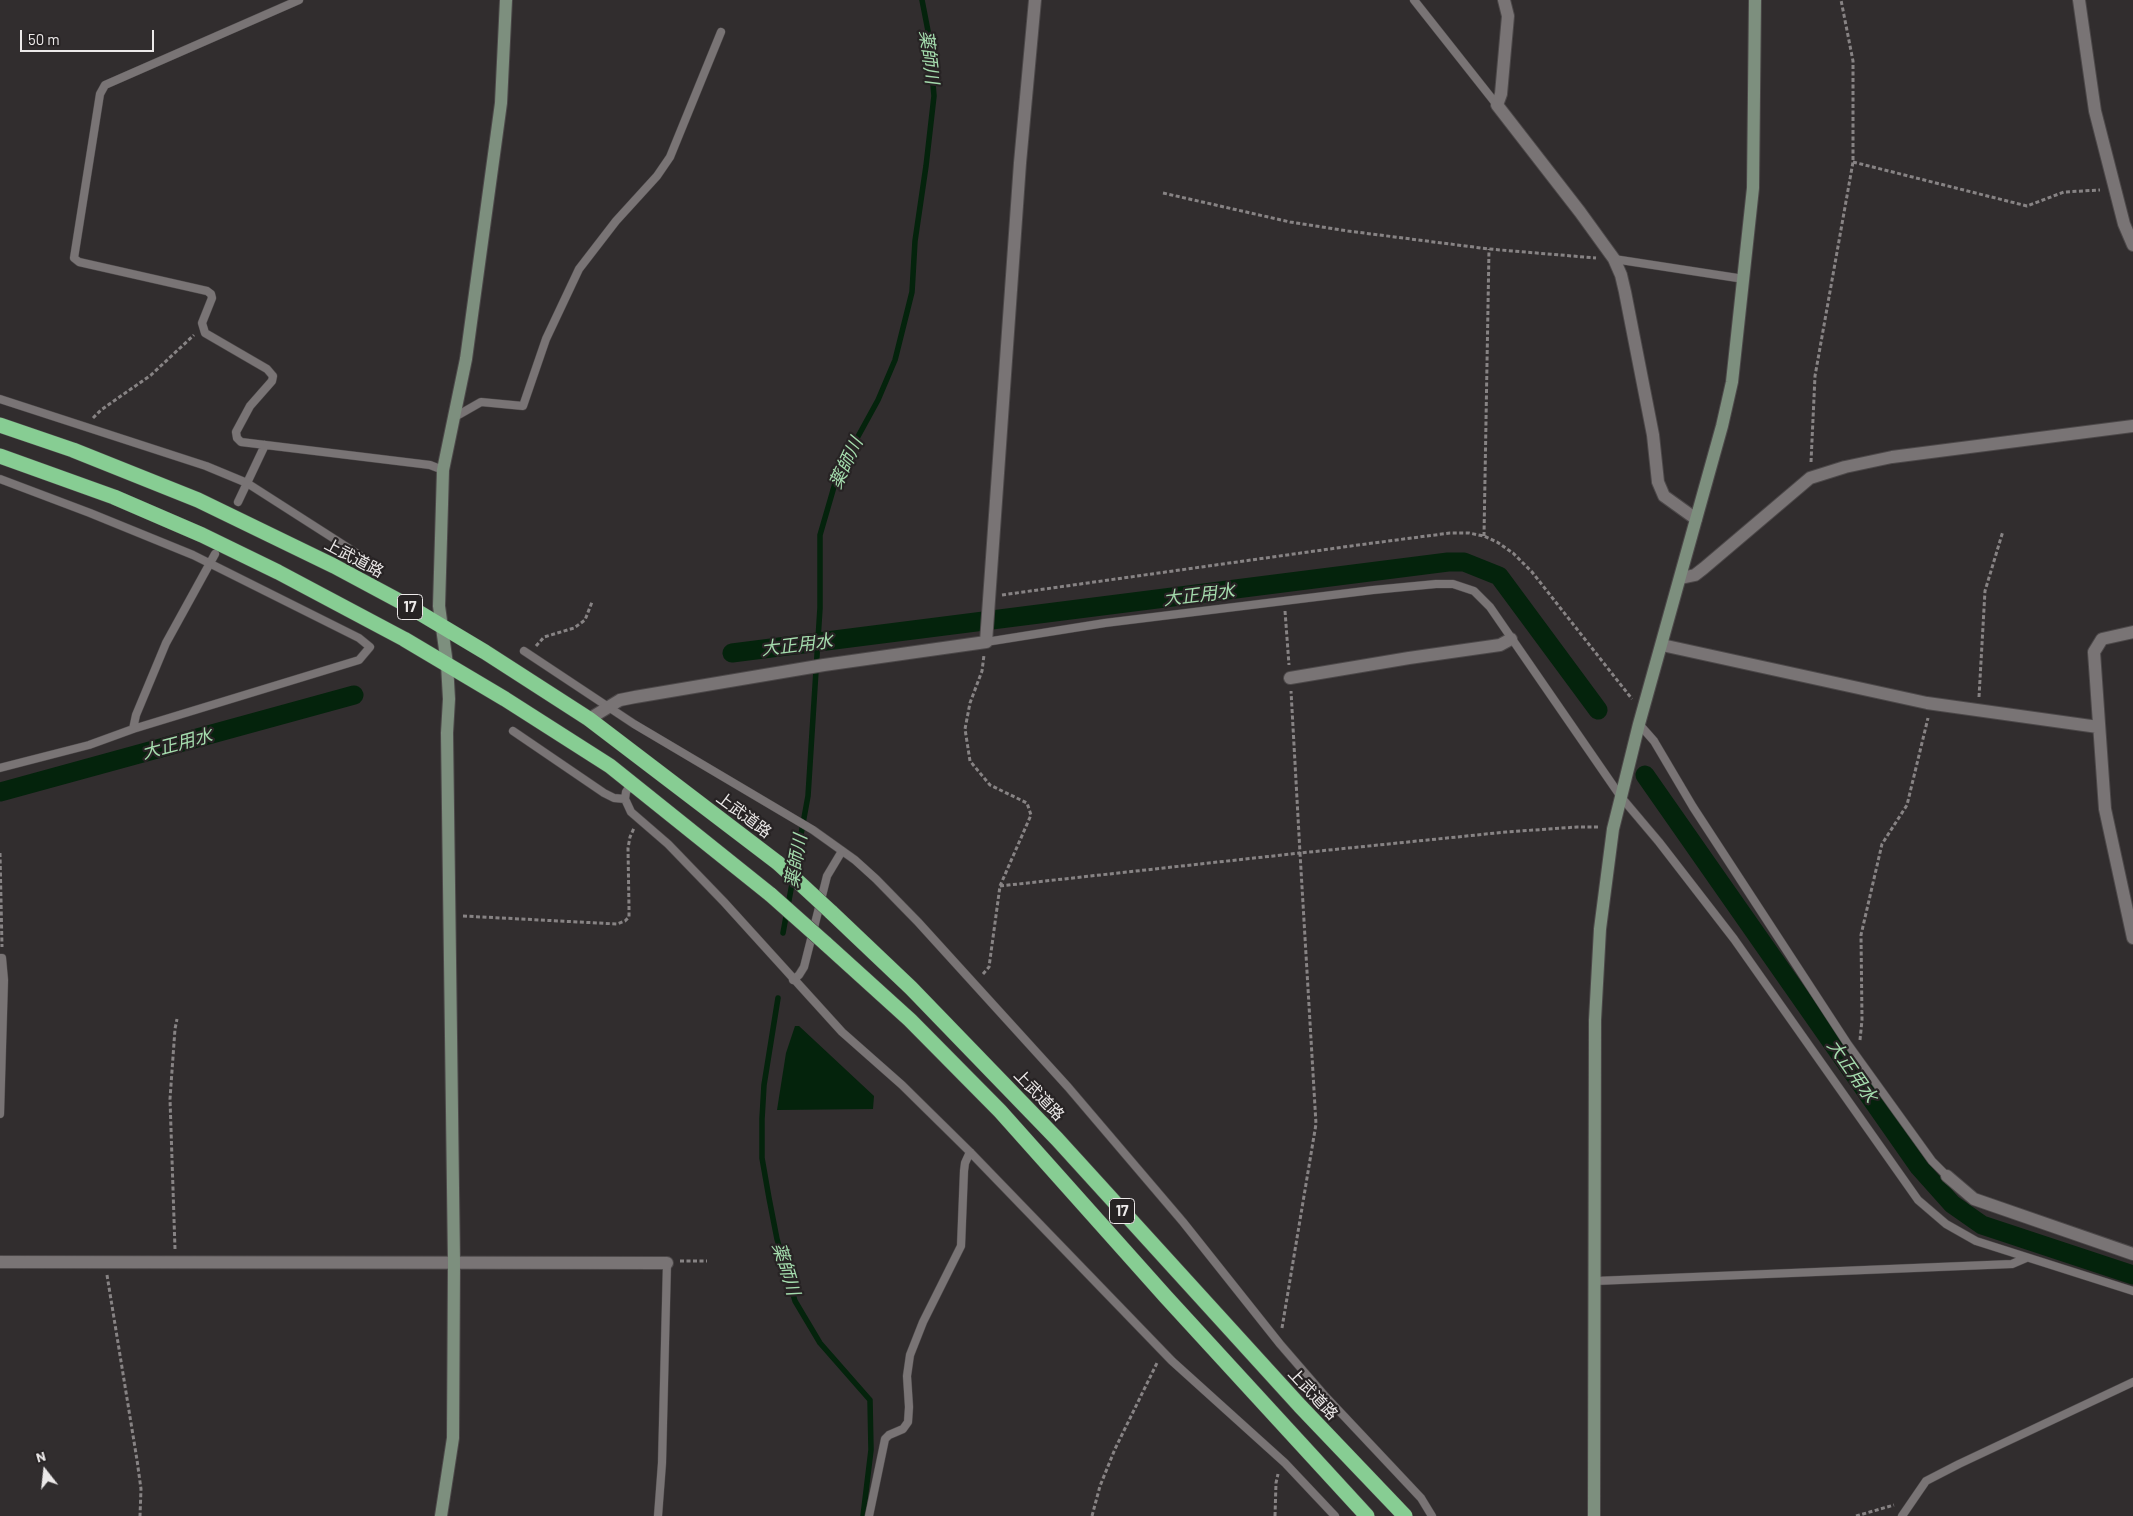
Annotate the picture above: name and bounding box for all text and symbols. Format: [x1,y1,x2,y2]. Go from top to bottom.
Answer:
scale bar [22,20,156,52]
water label: 薬師川 [915,29,943,85]
text: 50 m [28,30,60,48]
water label: 薬師川 [825,434,867,492]
street label: 上武道路 [321,535,387,581]
water label: 大正用水 [1162,580,1236,610]
road number: 17 [398,594,422,620]
water label: 大正用水 [760,630,834,660]
water label: 大正用水 [139,724,215,764]
street label: 上武道路 [713,788,775,842]
water label: 薬師川 [781,833,811,889]
water label: 大正用水 [1823,1035,1881,1107]
street label: 上武道路 [1010,1065,1068,1125]
road number: 17 [1110,1198,1134,1224]
water label: 薬師川 [768,1240,804,1298]
street label: 上武道路 [1284,1364,1342,1424]
north arrow [20,1446,70,1496]
text: N [34,1447,48,1466]

